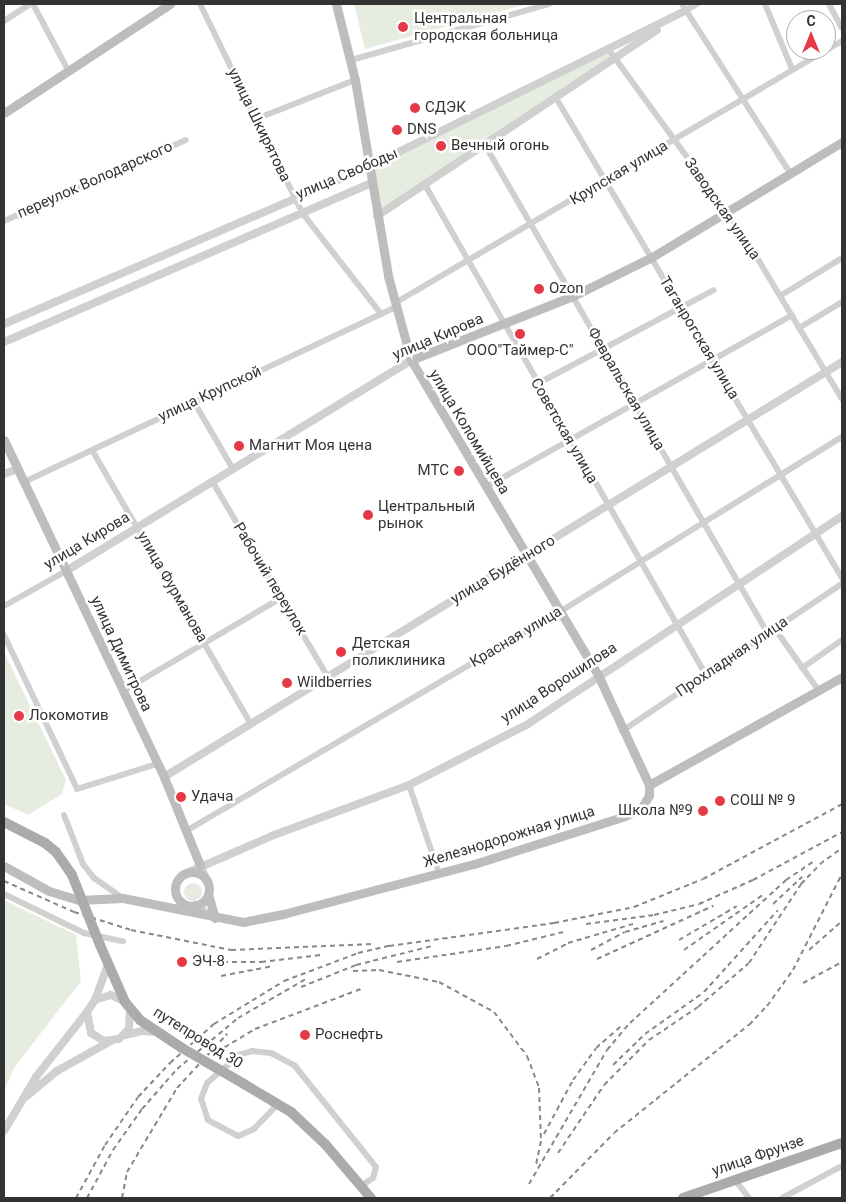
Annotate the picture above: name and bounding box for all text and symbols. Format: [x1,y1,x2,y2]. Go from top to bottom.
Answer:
place label: Центральная городская больница [414,9,558,44]
north arrow [786,10,836,60]
text: С [806,13,816,29]
marker: Центральная городская больница [396,20,410,34]
street label: улица Шкирятова [224,65,294,185]
place label: СДЭК [425,99,466,117]
marker: СДЭК [409,102,421,114]
place label: DNS [407,121,436,139]
marker: DNS [391,124,403,136]
place label: Вечный огонь [451,137,549,155]
street label: Крупская улица [567,137,671,209]
street label: переулок Володарского [15,138,175,222]
marker: Вечный огонь [435,140,447,152]
street label: улица Свободы [293,144,401,204]
street label: Заводская улица [680,155,764,263]
street label: Таганрогская улица [655,273,743,403]
place label: Ozon [549,280,583,298]
marker: Ozon [533,283,545,295]
street label: улица Кирова [390,310,486,364]
street label: Февральская улица [584,324,668,454]
marker: ООО"Таймер-С" [514,328,526,340]
place label: ООО"Таймер-С" [467,342,573,360]
street label: улица Крупской [156,362,264,426]
street label: улица Коломийцева [425,366,513,498]
street label: Советская улица [527,375,601,487]
place label: Магнит Моя цена [249,437,372,455]
marker: Магнит Моя цена [233,440,245,452]
place label: МТС [418,462,449,480]
marker: МТС [453,465,465,477]
place label: Центральный рынок [378,497,475,532]
street label: улица Кирова [41,508,133,574]
marker: Центральный рынок [362,509,374,521]
street label: Рабочий переулок [229,519,311,639]
street label: улица Фурманова [133,528,211,646]
street label: улица Будённого [448,532,558,608]
street label: улица Димитрова [86,593,156,715]
street label: Красная улица [467,603,565,671]
street label: Прохладная улица [673,613,791,701]
place label: Детская поликлиника [352,634,445,669]
street label: улица Ворошилова [498,639,620,727]
marker: Детская поликлиника [334,645,348,659]
place label: Wildberries [297,674,372,692]
marker: Wildberries [281,677,293,689]
place label: Локомотив [29,707,109,725]
marker: Локомотив [13,710,25,722]
place label: Удача [191,788,233,806]
marker: Удача [175,791,187,803]
place label: СОШ № 9 [730,792,795,810]
marker: СОШ № 9 [714,795,726,807]
street label: Железнодорожная улица [421,802,597,872]
place label: Школа №9 [618,802,693,820]
marker: Школа №9 [697,805,709,817]
place label: ЭЧ-8 [192,953,225,971]
marker: ЭЧ-8 [176,956,188,968]
street label: путепровод 30 [150,1003,246,1073]
place label: Роснефть [315,1026,383,1044]
marker: Роснефть [299,1029,311,1041]
street label: улица Фрунзе [710,1132,806,1180]

